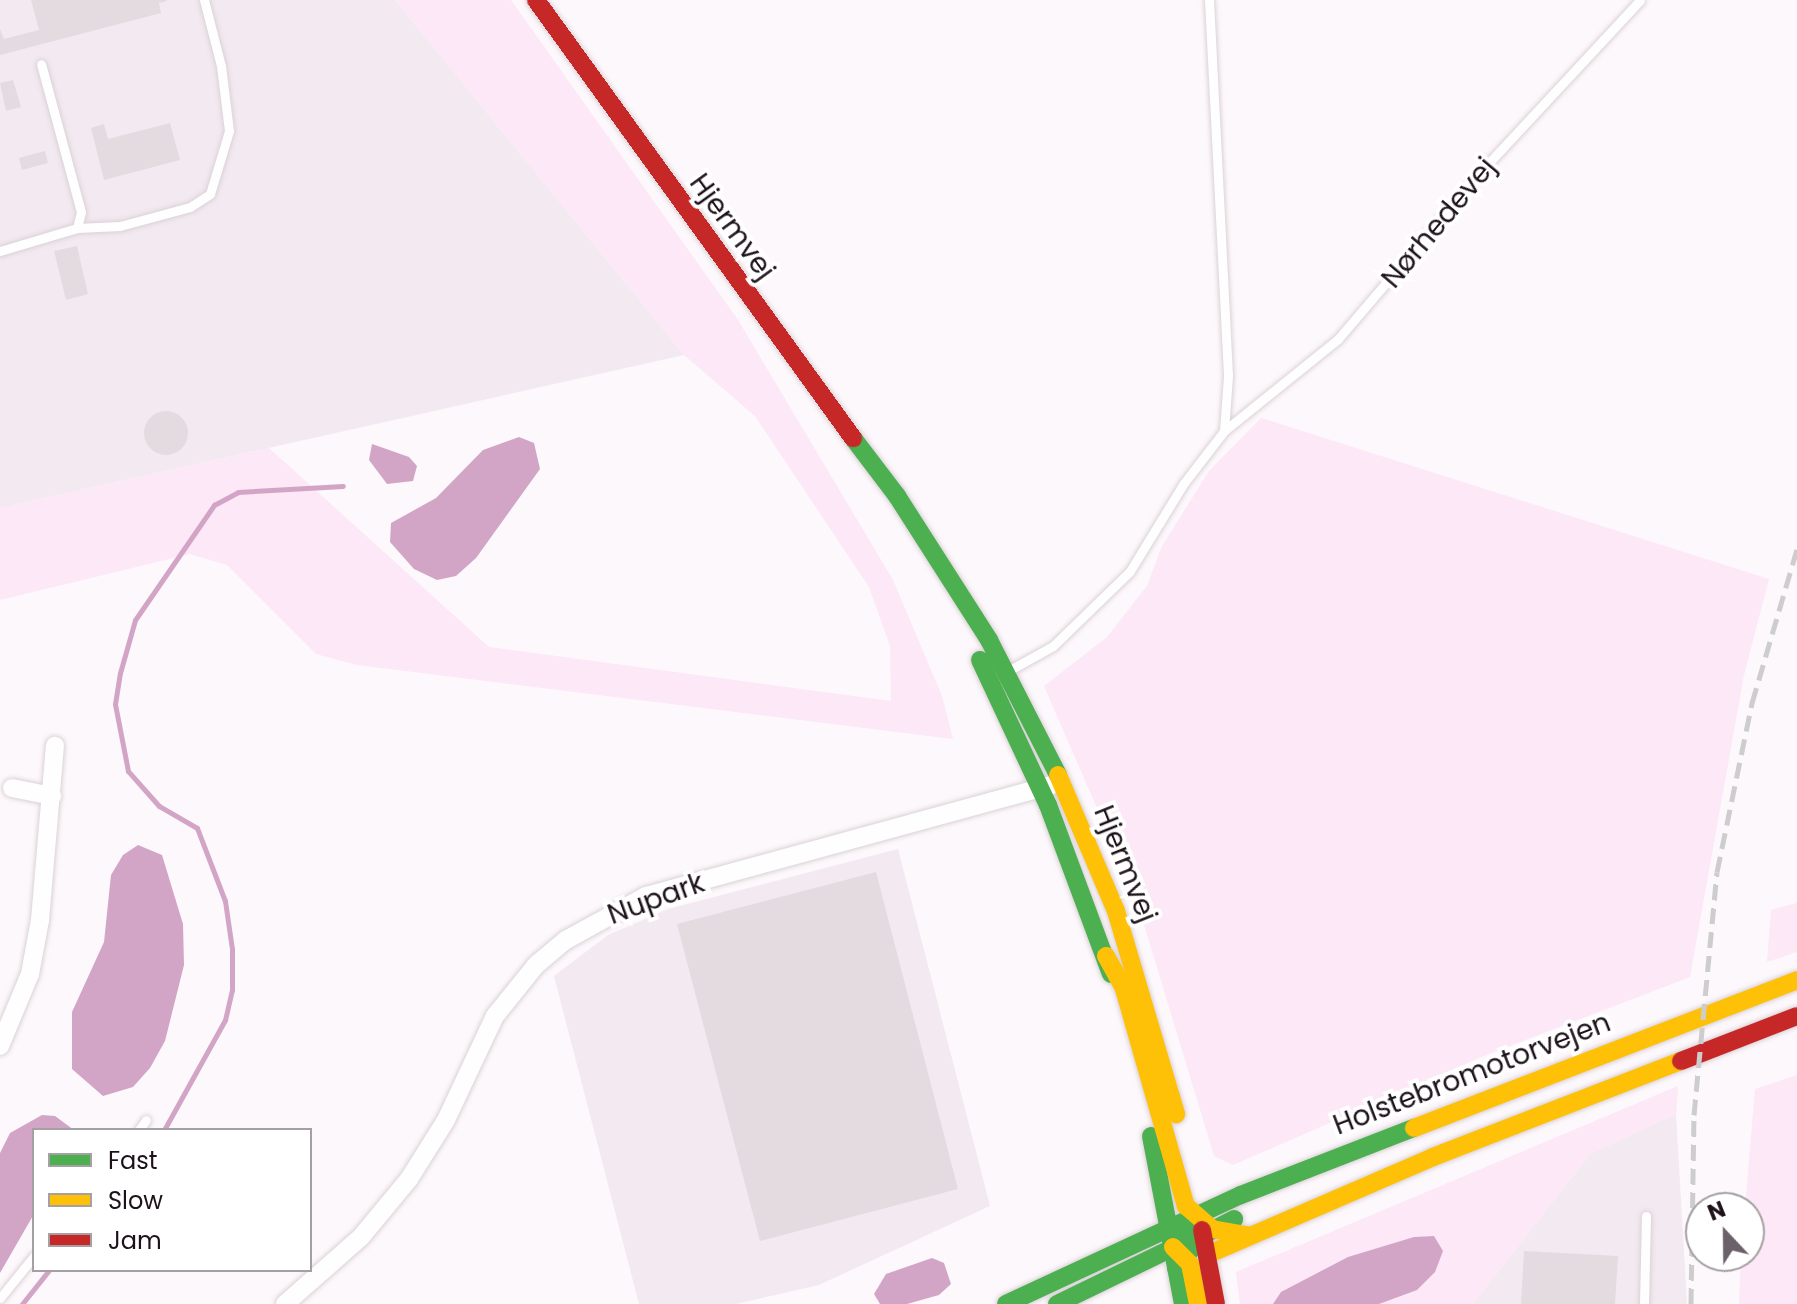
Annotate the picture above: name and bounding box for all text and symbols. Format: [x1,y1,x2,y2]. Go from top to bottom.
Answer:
street label: Nørhedevej [1375,151,1503,295]
street label: Hjermvej [682,167,782,287]
street label: Hjermvej [1086,801,1164,927]
street label: Nupark [603,866,709,932]
street label: Holstebromotorvejen [1329,1006,1615,1142]
legend [32,1128,312,1272]
text: Fast [108,1144,158,1177]
text: Slow [108,1184,163,1217]
north arrow [1685,1192,1765,1272]
text: N [1703,1194,1730,1229]
text: Jam [108,1224,162,1257]

